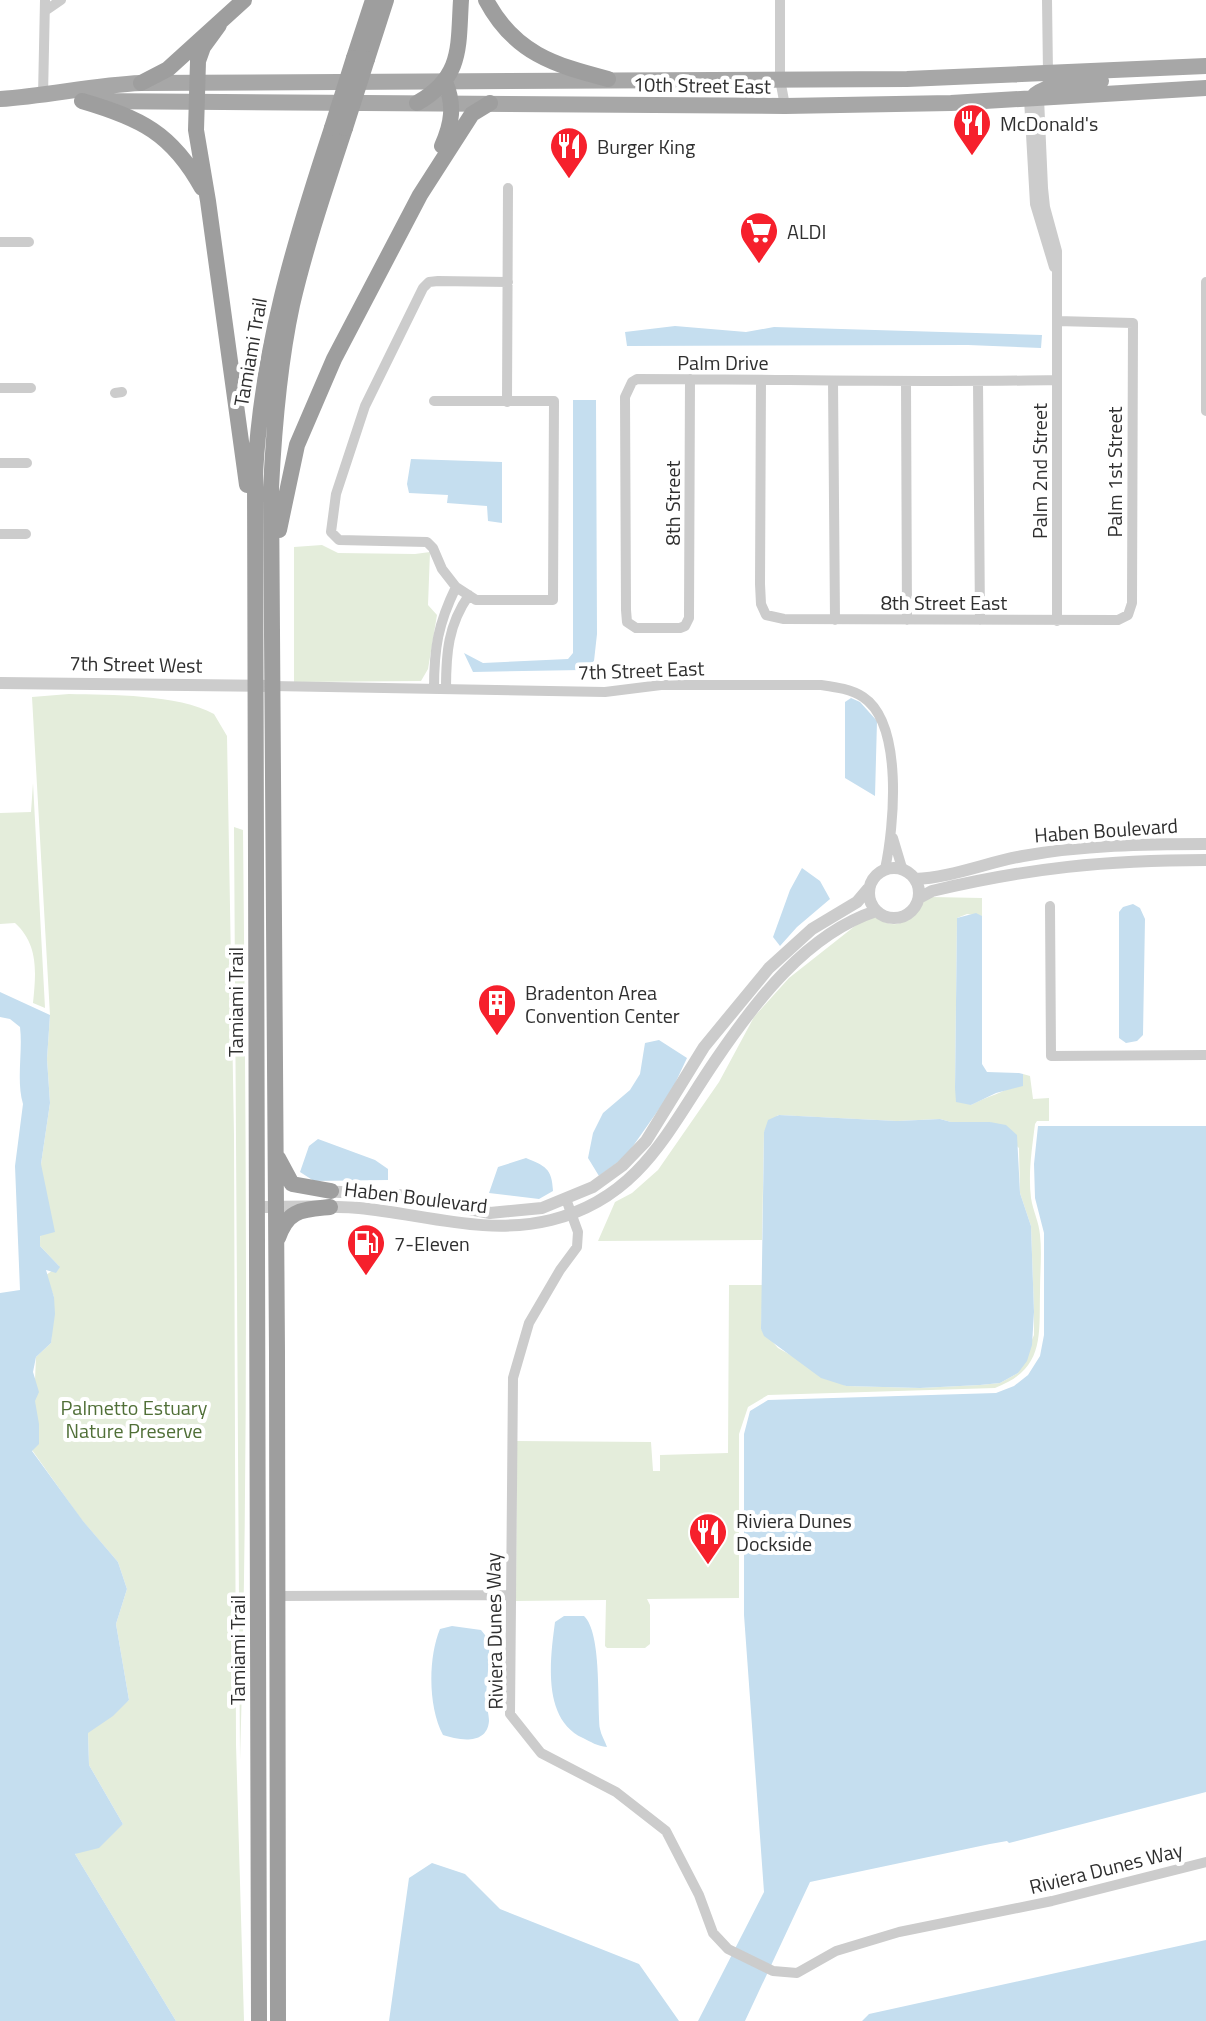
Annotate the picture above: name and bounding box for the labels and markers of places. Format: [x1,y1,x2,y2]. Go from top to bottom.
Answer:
restaurant icon: McDonald's [951,102,993,157]
place label: McDonald's [1000,108,1098,139]
restaurant icon: Burger King [548,125,590,180]
place label: Burger King [597,131,695,162]
supermarket icon: ALDI [738,210,780,265]
place label: ALDI [787,216,826,247]
place label: Bradenton Area Convention Center [525,977,680,1031]
building icon: Bradenton Area Convention Center [476,982,518,1037]
fuel station icon: 7-Eleven [345,1222,387,1277]
place label: 7-Eleven [394,1228,470,1259]
place label: Riviera Dunes Dockside [736,1505,852,1559]
restaurant icon: Riviera Dunes Dockside [687,1511,729,1566]

